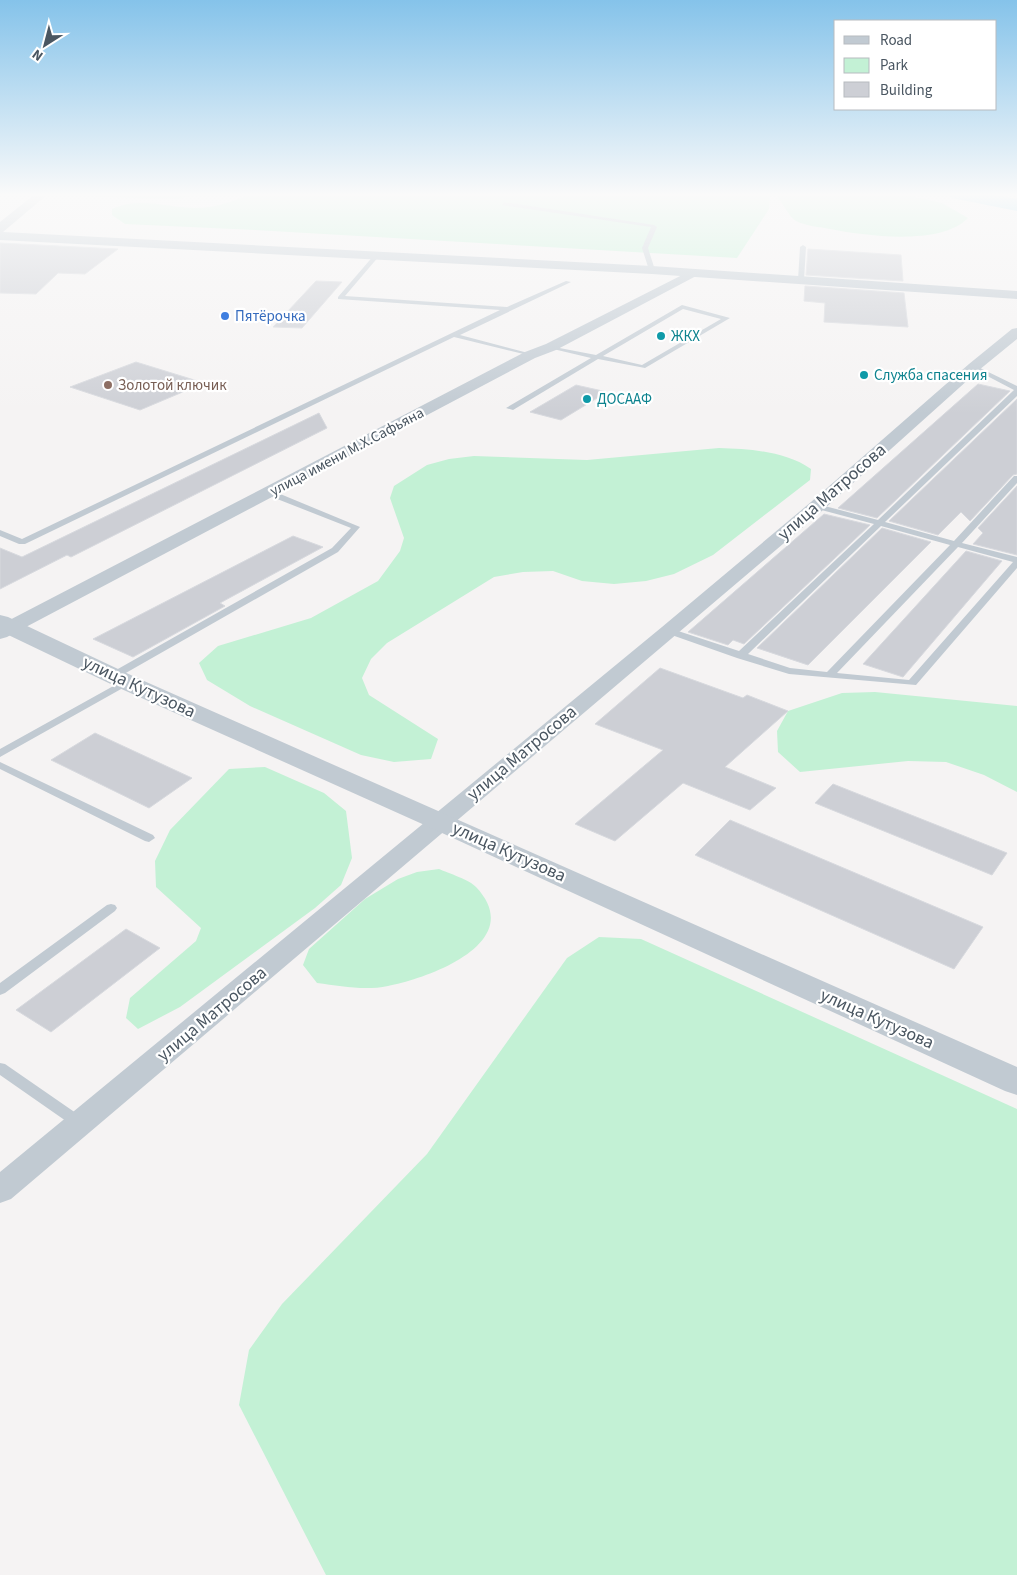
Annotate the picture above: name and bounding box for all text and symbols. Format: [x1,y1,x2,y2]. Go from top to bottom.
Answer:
north arrow [20,20,70,70]
legend [834,20,997,110]
text: Road [880,30,912,51]
text: N [28,44,48,66]
text: Park [880,55,909,76]
text: Building [880,80,933,101]
place label: Пятёрочка [235,306,306,327]
marker: Пятёрочка [219,310,231,322]
place label: ЖКХ [671,326,700,347]
marker: ЖКХ [655,330,667,342]
place label: Служба спасения [874,365,988,386]
marker: Служба спасения [858,369,870,381]
place label: Золотой ключик [118,375,227,396]
marker: Золотой ключик [102,379,114,391]
place label: ДОСААФ [597,389,652,410]
marker: ДОСААФ [581,393,593,405]
street label: улица имени М.Х.Сафьяна [266,402,428,502]
street label: улица Матросова [772,438,892,546]
street label: улица Кутузова [78,650,200,724]
street label: улица Матросова [462,700,582,806]
street label: улица Кутузова [448,816,570,888]
street label: улица Матросова [152,961,272,1067]
street label: улица Кутузова [816,983,938,1055]

